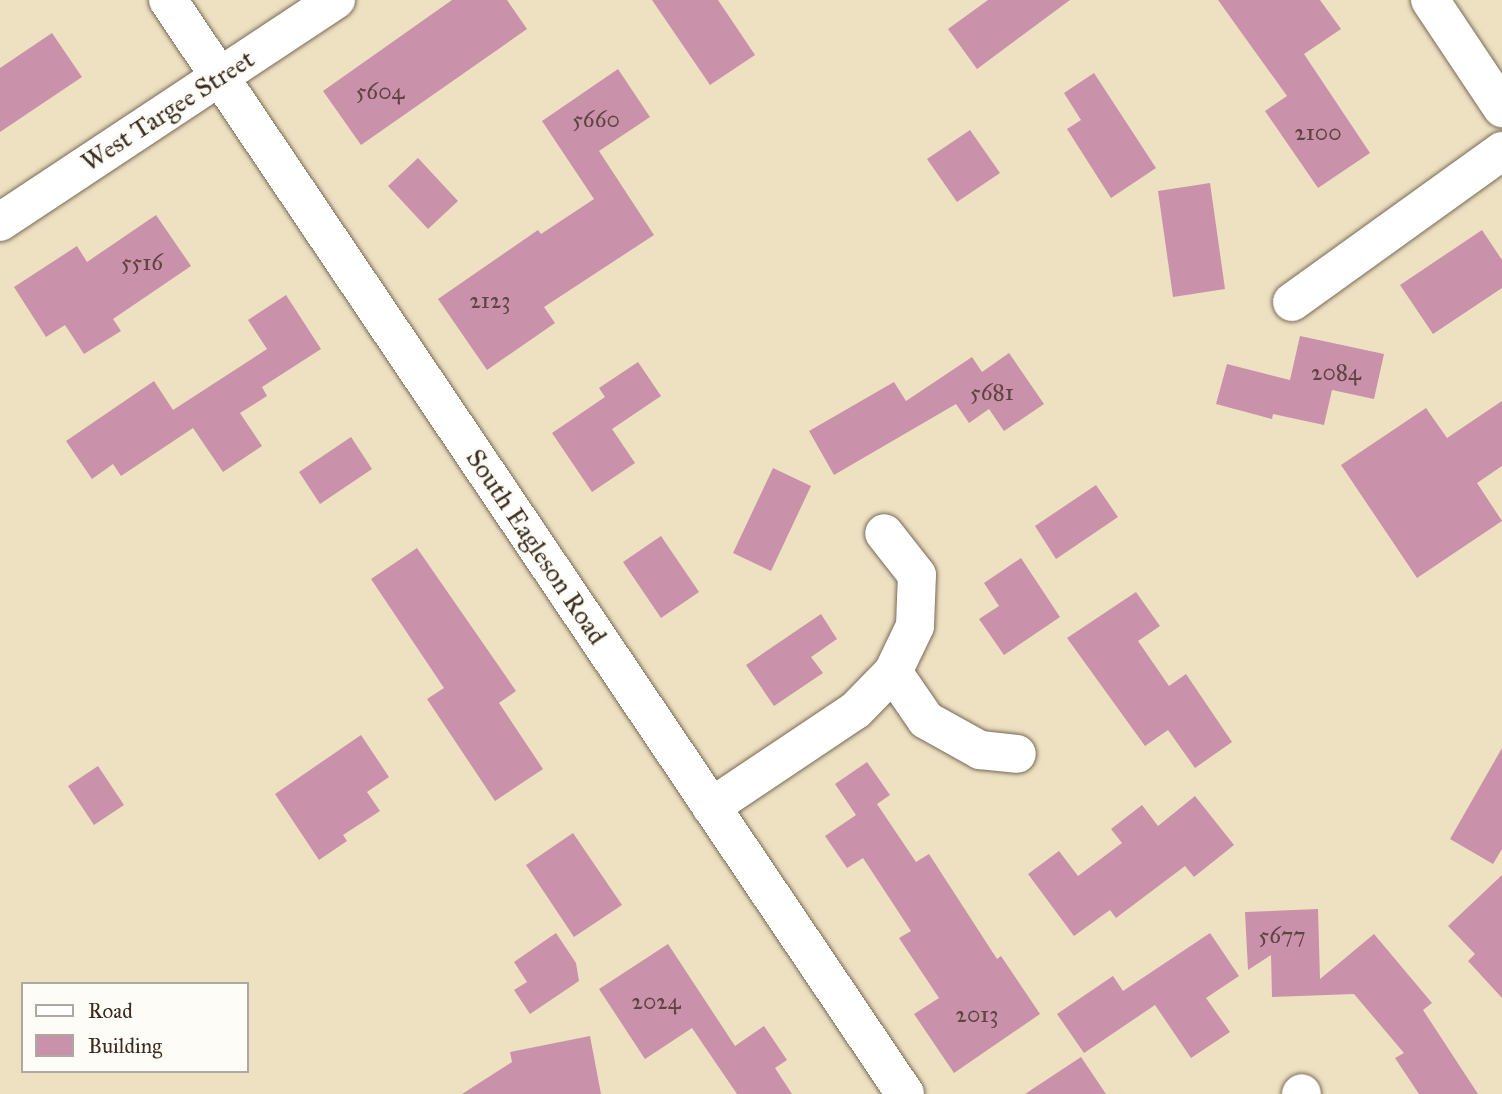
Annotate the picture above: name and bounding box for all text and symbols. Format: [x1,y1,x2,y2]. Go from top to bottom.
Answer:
street label: West Targee Street [76,44,260,178]
house number: 5604 [356,77,404,105]
house number: 5660 [572,105,620,133]
house number: 2100 [1294,118,1342,146]
house number: 5516 [121,248,163,276]
house number: 2123 [470,286,510,314]
house number: 2084 [1311,358,1361,386]
house number: 5681 [970,378,1014,406]
street label: South Eagleson Road [459,443,613,651]
house number: 5677 [1258,921,1306,949]
legend [21,982,248,1073]
house number: 2024 [632,987,680,1015]
text: Road [88,998,133,1024]
house number: 2013 [956,1000,998,1028]
text: Building [88,1033,162,1059]

